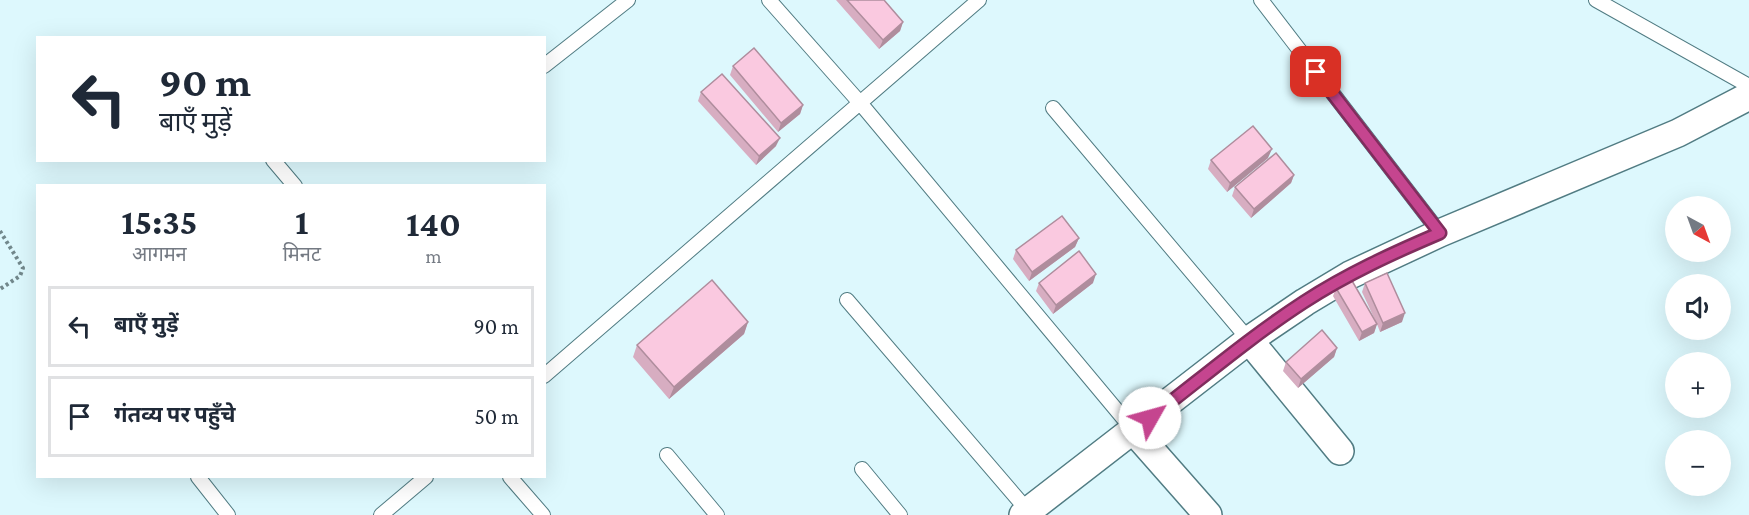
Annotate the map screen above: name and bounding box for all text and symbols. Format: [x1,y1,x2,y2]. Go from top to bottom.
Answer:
pin [1290,46,1341,97]
icon: arrive [1299,55,1332,88]
text: 90 m [159,58,251,105]
icon: left [60,60,138,138]
text: बाएँ मुड़ें [159,107,232,137]
north arrow [1665,196,1731,262]
map controls [1665,196,1731,496]
text: 15:35 [121,202,198,242]
text: 1 [295,202,309,242]
text: 140 [406,204,461,244]
text: आगमन [132,243,187,265]
text: मिनट [283,243,321,265]
text: m [425,245,442,267]
button: sound [1665,274,1731,340]
icon: left [63,310,96,343]
text: बाएँ मुड़ें [114,312,179,337]
text: 90 m [474,314,519,339]
button: + [1665,352,1731,418]
position arrow [1118,386,1182,450]
icon: arrive [63,400,96,433]
text: गंतव्य पर पहुँचे [114,402,236,427]
text: 50 m [474,404,519,429]
button: − [1665,430,1731,496]

